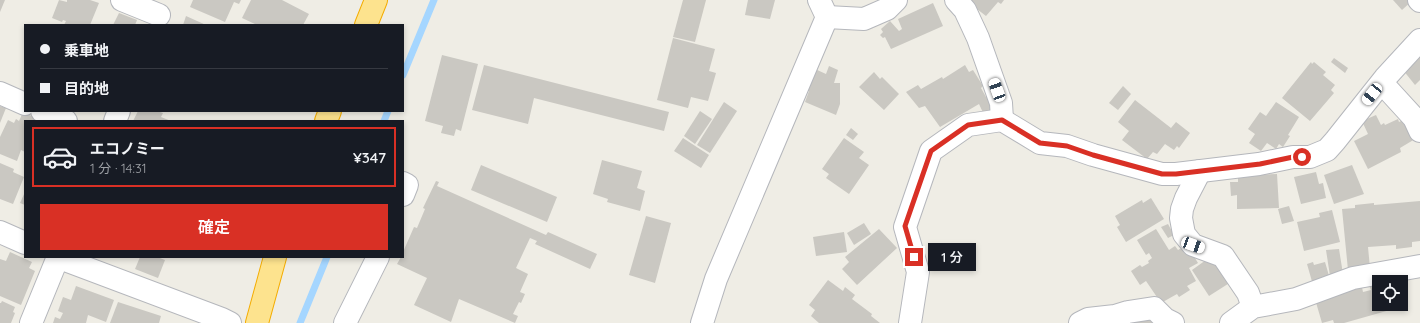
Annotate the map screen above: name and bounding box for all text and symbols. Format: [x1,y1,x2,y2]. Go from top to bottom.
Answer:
text: 乗車地 [64,41,109,60]
car [987,77,1007,103]
text: 目的地 [64,79,109,98]
car [1360,81,1384,107]
icon: car [42,139,78,175]
text: エコノミー [90,139,165,158]
text: ¥347 [353,148,386,167]
route start [1293,148,1311,166]
text: 1 分 · 14:31 [90,160,147,176]
button: 確定 [40,204,388,250]
car [1180,235,1206,255]
callout: 1 分 [928,243,976,271]
route end [905,248,923,266]
text: 1 分 [941,249,963,265]
map controls [1372,275,1408,311]
button: locate [1372,275,1408,311]

